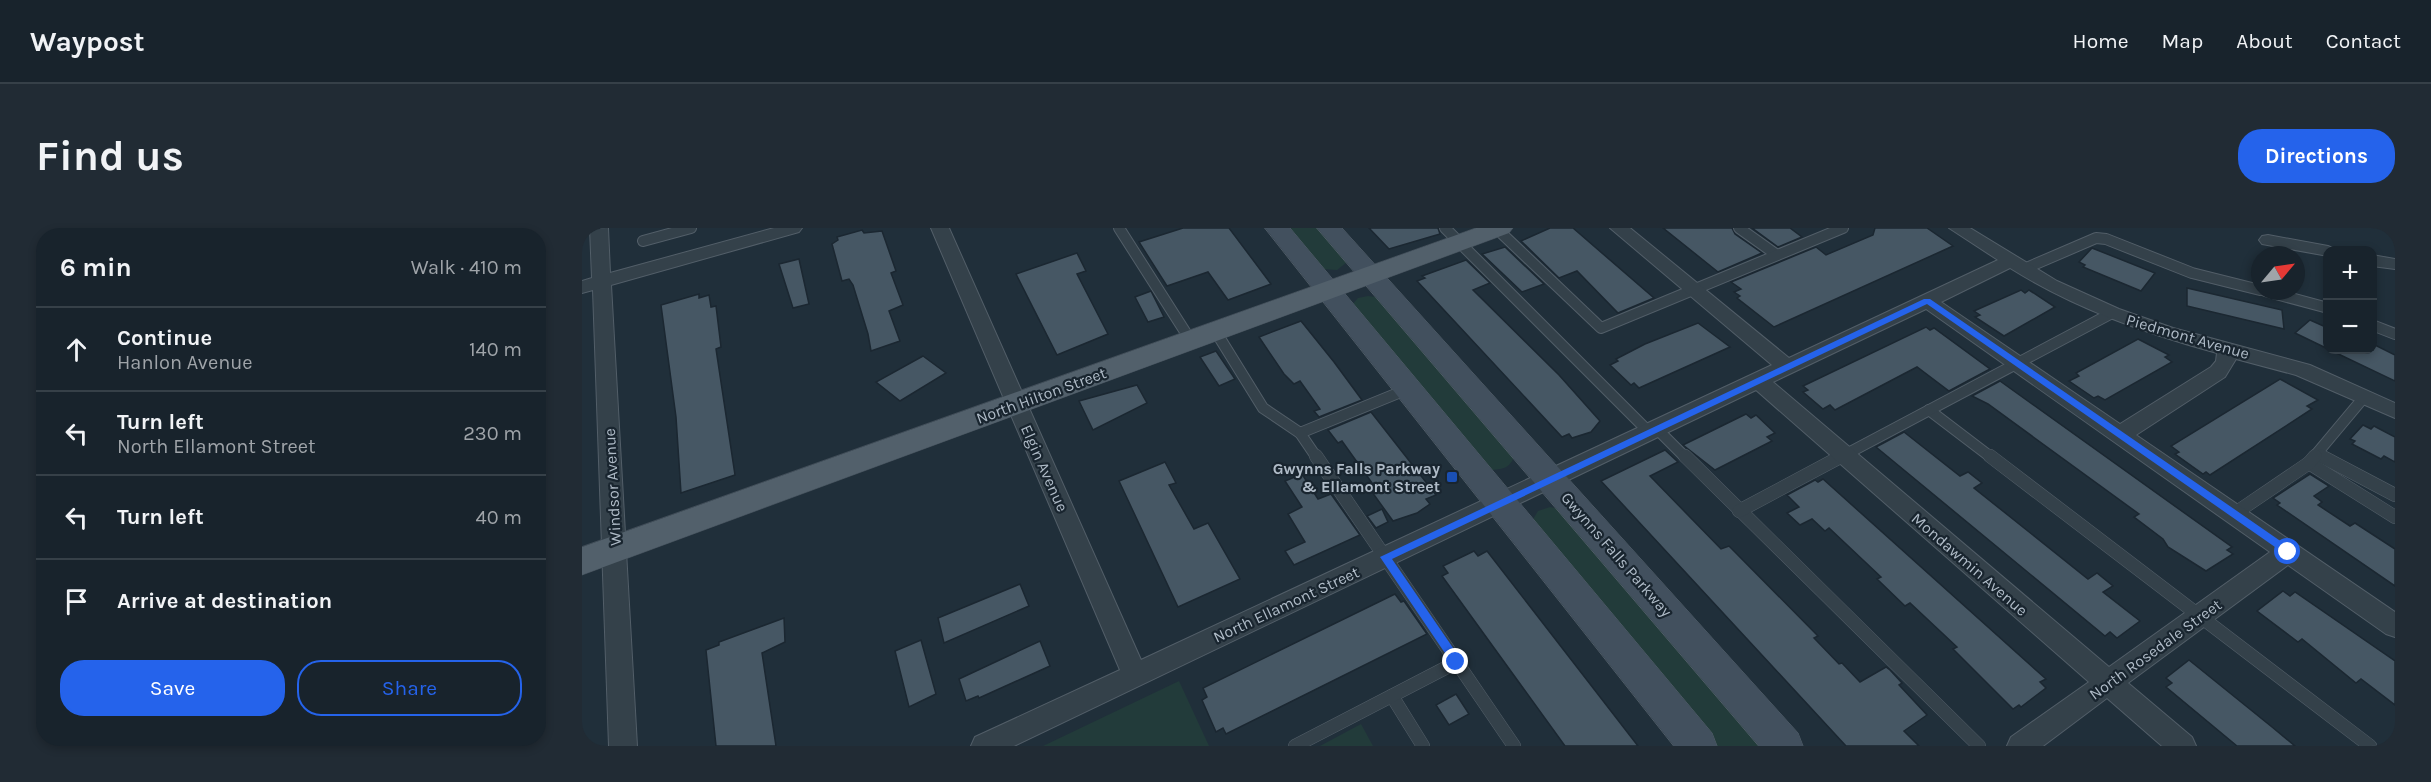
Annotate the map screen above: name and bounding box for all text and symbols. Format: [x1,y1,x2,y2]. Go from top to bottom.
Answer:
text: Waypost [30,25,145,58]
text: Home [2073,29,2129,53]
text: Map [2162,29,2203,53]
text: About [2236,29,2293,53]
text: Contact [2326,29,2401,53]
button: Directions [2238,129,2395,183]
text: Find us [36,131,184,181]
north arrow [2251,246,2305,300]
map controls [2323,246,2377,354]
button: + [2323,246,2377,300]
text: 6 min [60,252,132,283]
text: Walk · 410 m [411,256,522,279]
button: − [2323,300,2377,354]
street label: Piedmont Avenue [2124,310,2252,363]
text: Continue [117,325,212,351]
icon: ahead [60,333,93,366]
text: 140 m [469,338,522,361]
text: Hanlon Avenue [117,351,253,374]
street label: North Hilton Street [974,363,1109,428]
text: Turn left [117,409,204,435]
icon: left [60,417,93,450]
text: 230 m [463,422,522,445]
street label: Elgin Avenue [1017,422,1072,515]
street label: Windsor Avenue [600,428,625,546]
text: North Ellamont Street [117,435,316,458]
place label: Gwynns Falls Parkway & Ellamont Street [1273,459,1440,496]
marker: Gwynns Falls Parkway & Ellamont Street [1445,470,1459,484]
street label: Gwynns Falls Parkway [1557,488,1676,621]
icon: left [60,501,93,534]
text: Turn left [117,504,204,530]
text: 40 m [476,506,522,529]
street label: Mondawmin Avenue [1908,509,2032,620]
route start [2274,538,2300,564]
street label: North Ellamont Street [1210,562,1362,647]
icon: arrive [60,585,93,618]
text: Arrive at destination [117,588,332,614]
street label: North Rosedale Street [2085,595,2225,704]
route end [1442,648,1468,674]
button: Save [60,660,285,716]
button: Share [297,660,522,716]

